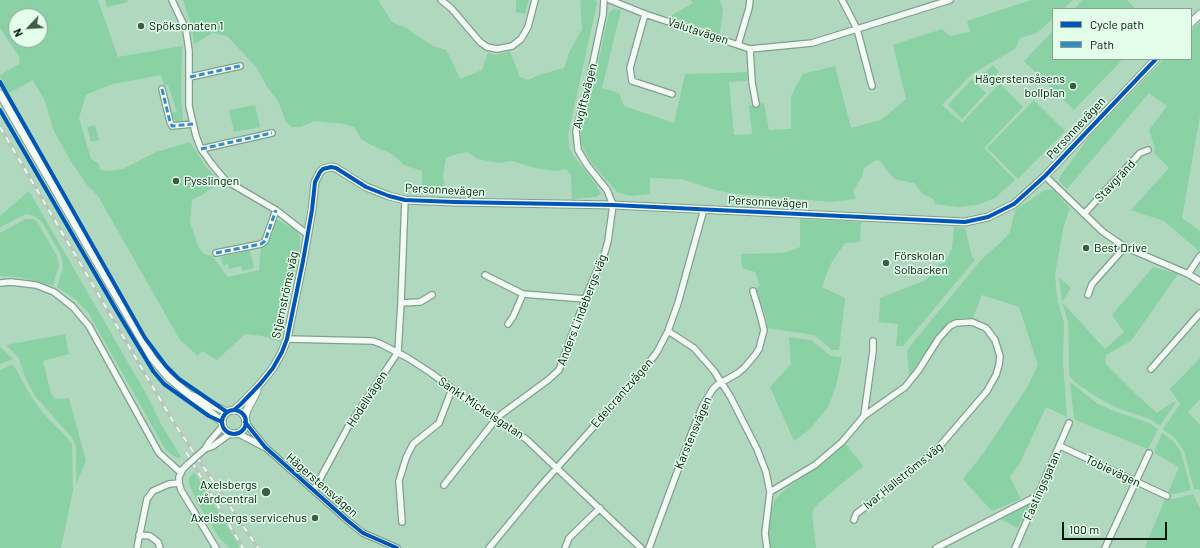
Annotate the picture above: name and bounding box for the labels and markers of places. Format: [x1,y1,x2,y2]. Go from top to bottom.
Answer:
place label: Spöksonaten 1 [149,19,223,33]
marker: Spöksonaten 1 [136,21,146,31]
place label: Hägerstensåsens bollplan [975,72,1065,100]
marker: Hägerstensåsens bollplan [1068,81,1078,91]
place label: Pysslingen [184,174,239,188]
marker: Pysslingen [171,176,181,186]
place label: Best Drive [1094,241,1147,255]
marker: Best Drive [1081,243,1091,253]
place label: Förskolan Solbacken [894,249,948,277]
marker: Förskolan Solbacken [881,258,891,268]
place label: Axelsbergs vårdcentral [198,478,257,506]
marker: Axelsbergs vårdcentral [260,486,272,498]
place label: Axelsbergs servicehus [191,511,307,525]
marker: Axelsbergs servicehus [310,513,320,523]

